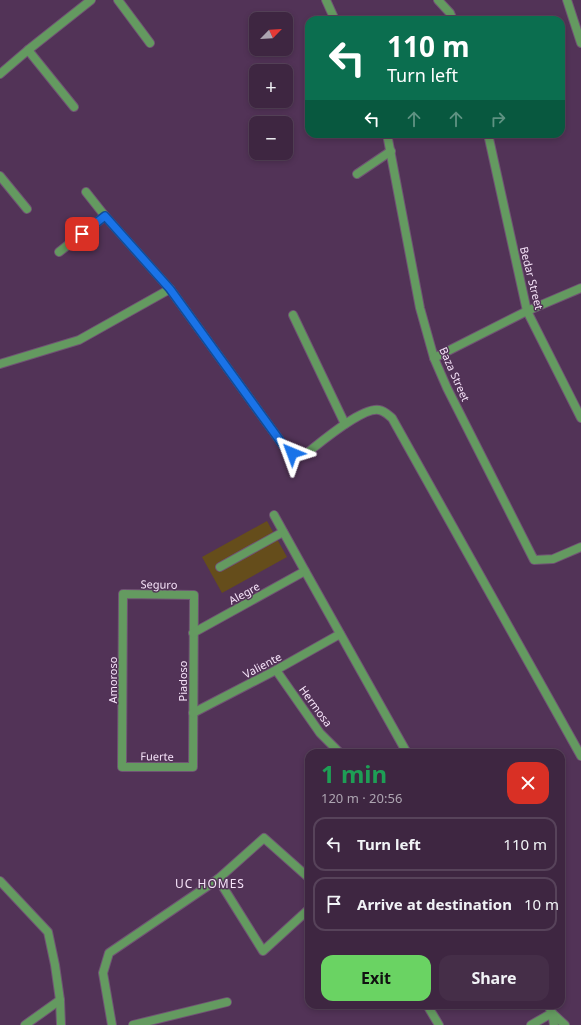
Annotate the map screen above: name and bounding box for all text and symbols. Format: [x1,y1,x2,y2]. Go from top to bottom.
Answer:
north arrow [249,12,293,56]
map controls [249,12,293,160]
text: 110 m [387,27,470,65]
icon: left [321,32,373,84]
text: Turn left [387,63,458,87]
button: + [249,64,293,108]
icon: left [361,108,383,130]
icon: ahead [403,108,425,130]
icon: ahead [445,108,467,130]
icon: right [487,108,509,130]
button: − [249,116,293,160]
pin [65,217,99,251]
icon: arrive [71,223,93,245]
street label: Bedar Street [517,245,547,311]
street label: Baza Street [436,344,474,404]
position arrow [271,432,313,474]
street label: Seguro [140,576,178,592]
street label: Alegre [226,578,262,608]
street label: Valiente [240,649,284,681]
street label: Amoroso [105,656,120,703]
street label: Piadoso [175,660,190,702]
street label: Hermosa [296,682,336,730]
street label: Fuerte [140,748,174,764]
text: 1 min [321,757,387,790]
button: close [507,762,549,804]
text: 120 m · 20:56 [321,789,402,807]
icon: left [323,833,345,855]
text: Turn left [357,834,421,854]
text: 110 m [503,834,547,854]
district label: UC HOMES [175,875,245,892]
icon: arrive [323,893,345,915]
text: Arrive at destination [357,894,512,914]
text: 10 m [524,894,559,914]
button: Exit [321,955,431,1001]
button: Share [439,955,549,1001]

